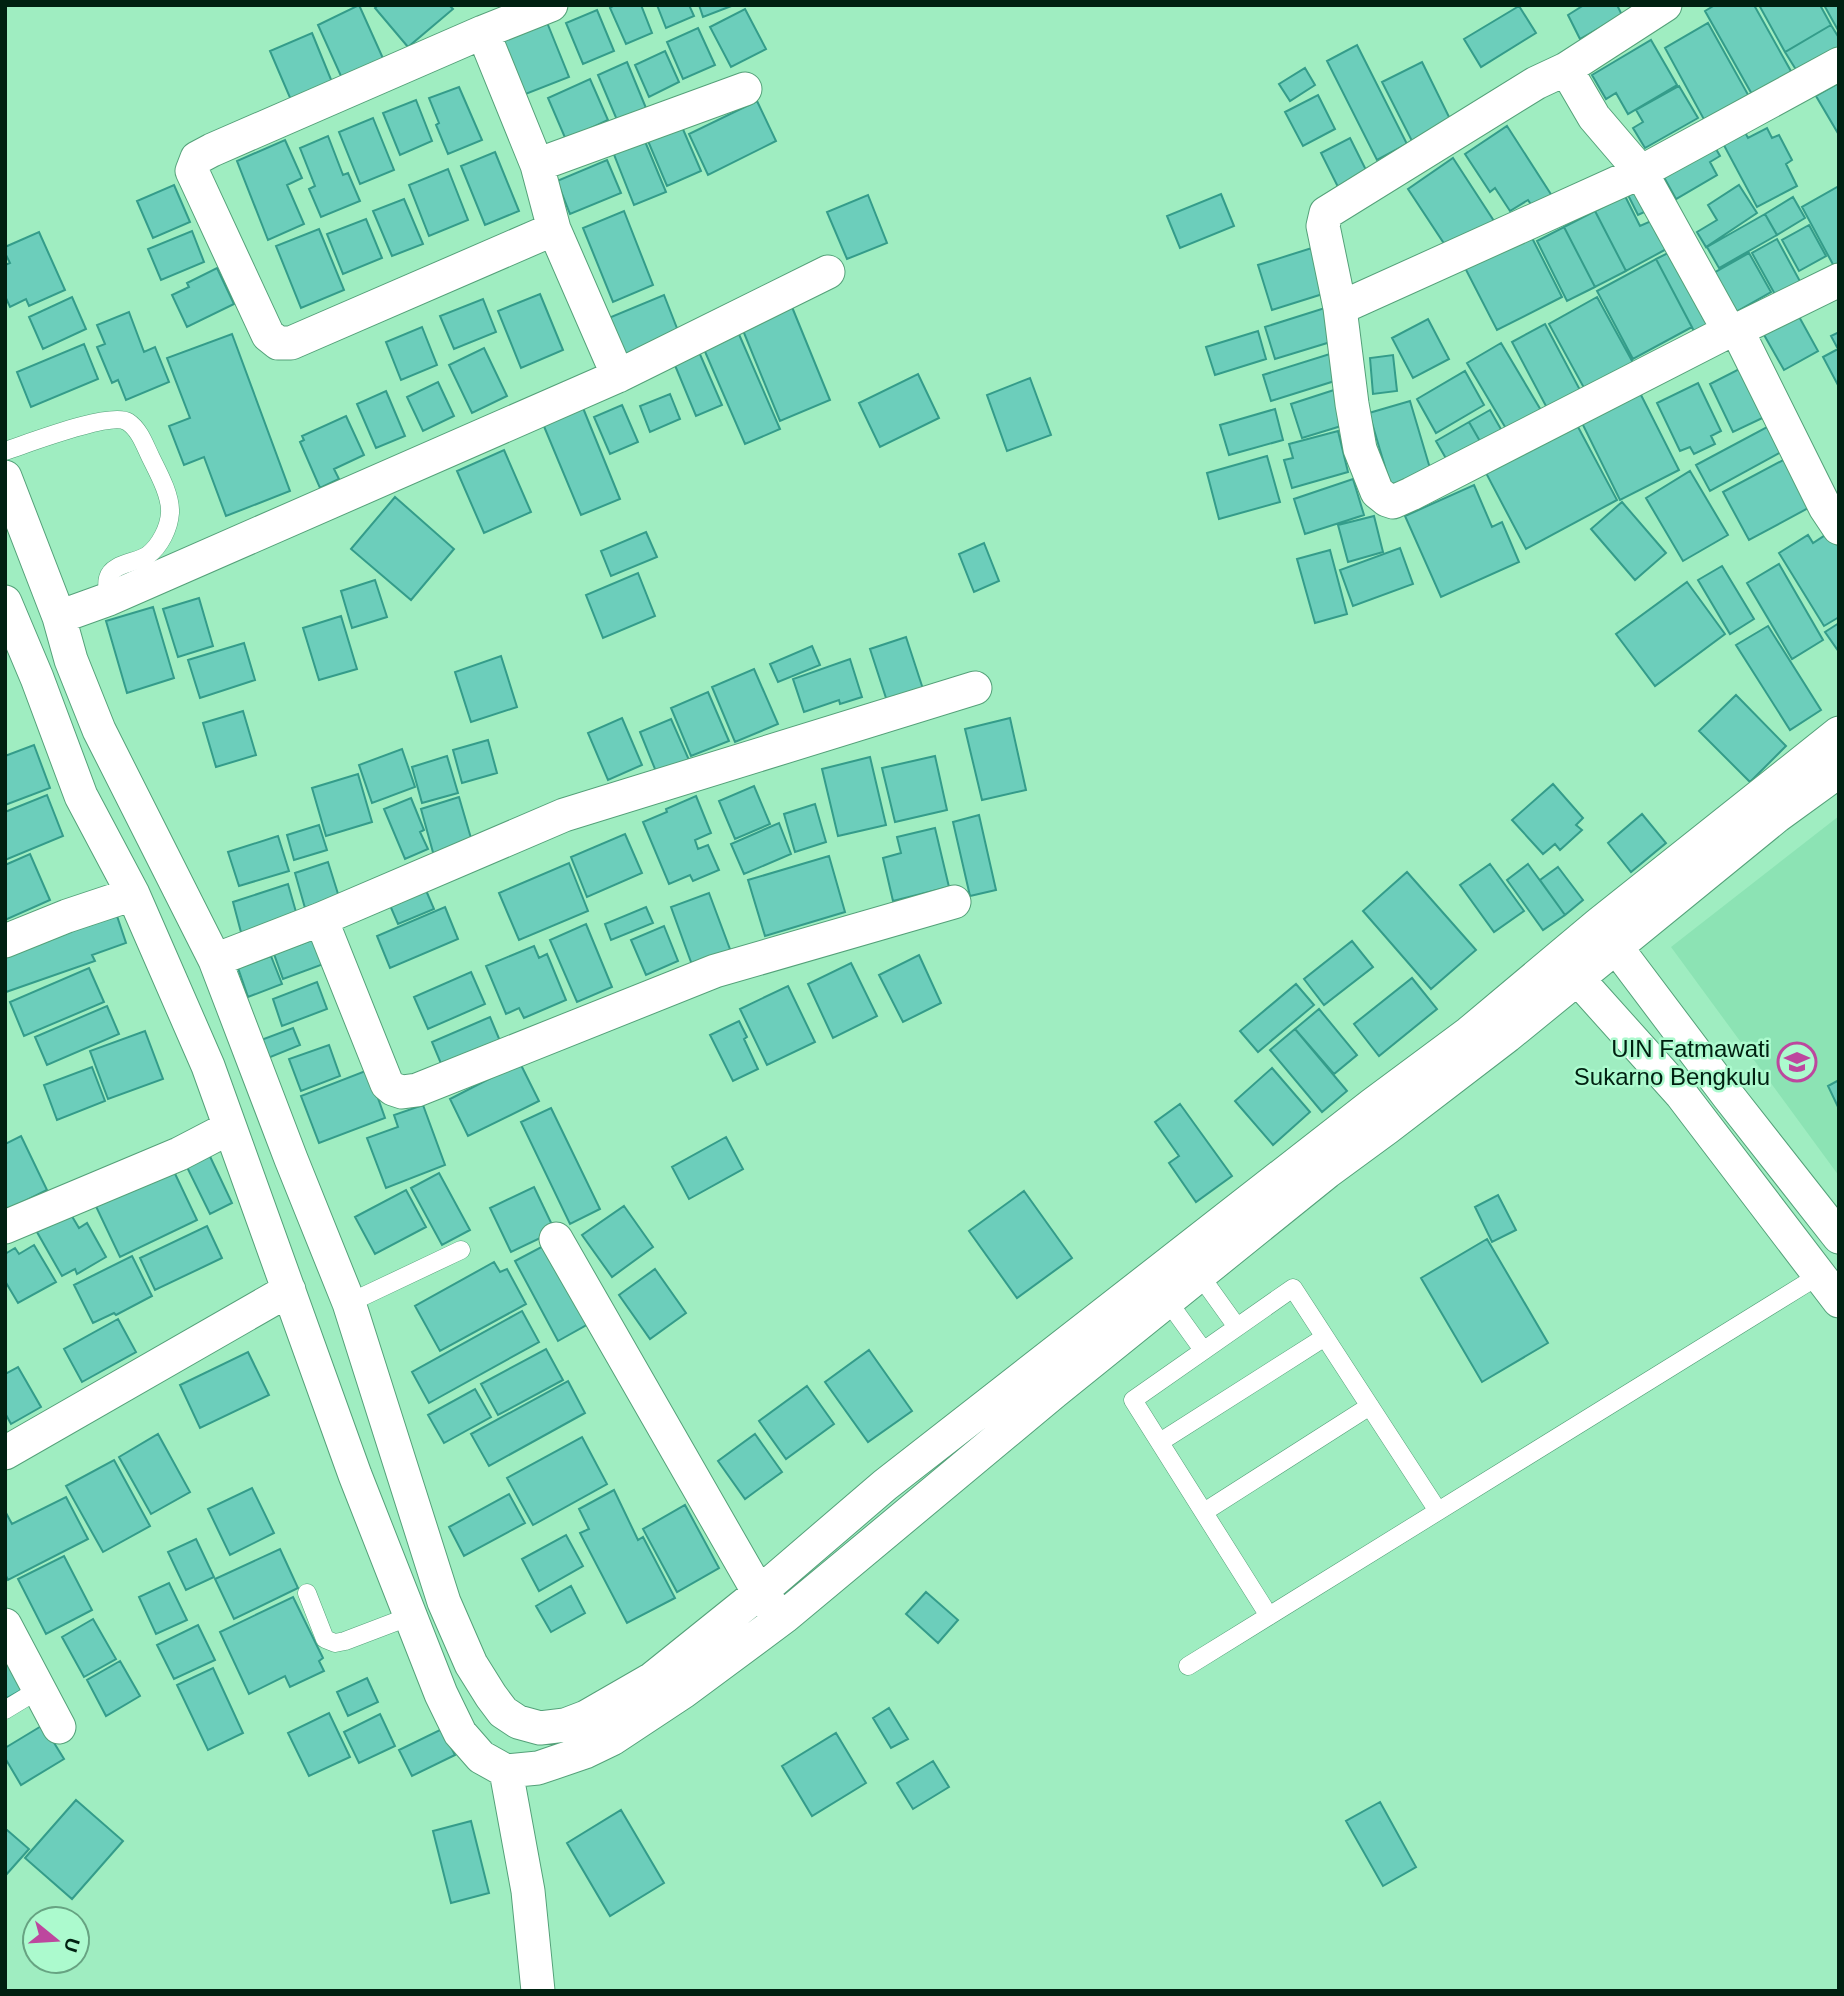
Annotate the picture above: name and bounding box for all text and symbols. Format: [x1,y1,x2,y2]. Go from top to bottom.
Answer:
place label: UIN Fatmawati Sukarno Bengkulu [1574,1035,1770,1090]
school or university icon: UIN Fatmawati Sukarno Bengkulu [1776,1041,1818,1083]
north arrow [21,1905,91,1975]
text: U [60,1935,84,1955]

